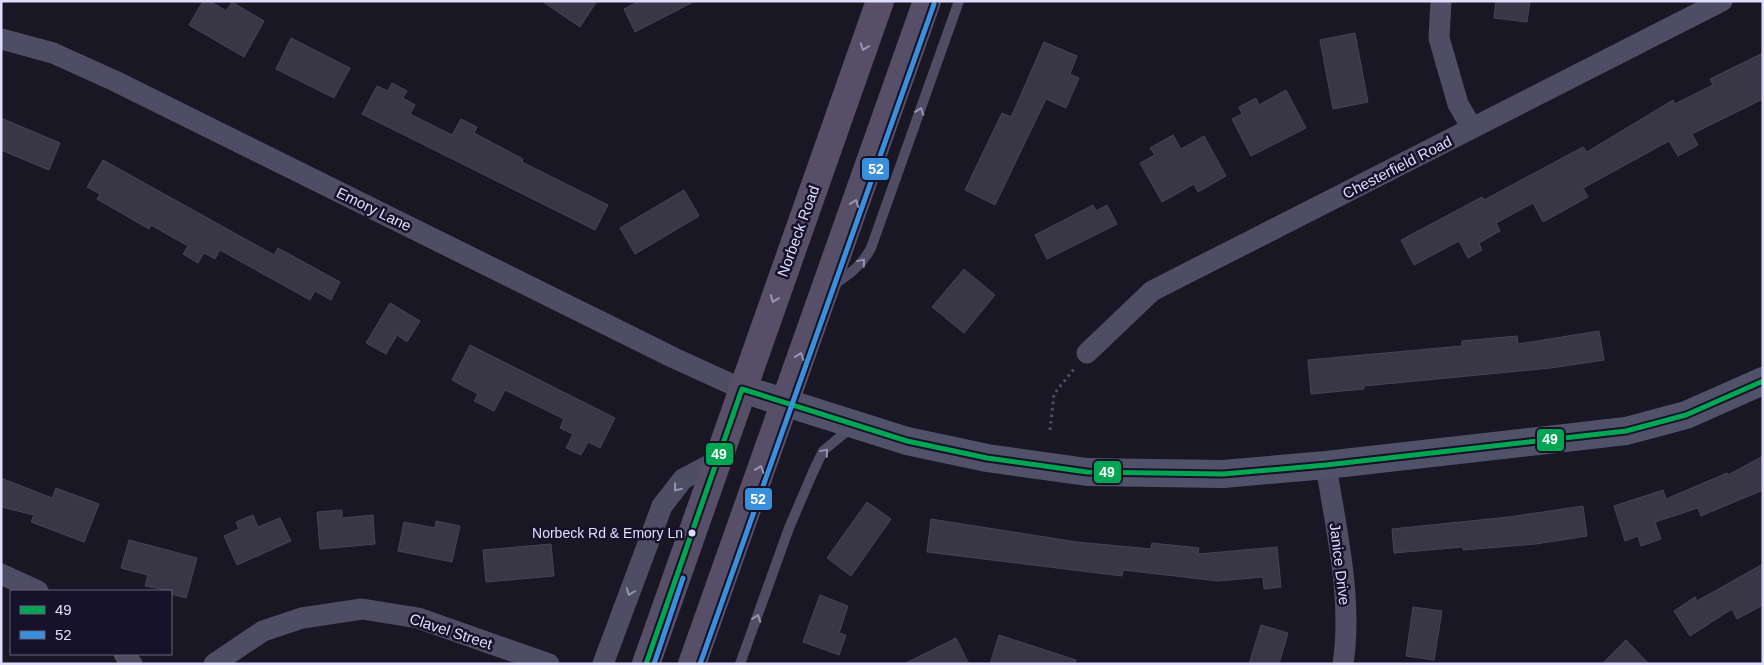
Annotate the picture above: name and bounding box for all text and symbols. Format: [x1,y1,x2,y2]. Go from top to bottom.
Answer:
one-way arrow [860,42,870,51]
one-way arrow [914,107,924,115]
street label: Chesterfield Road [1340,132,1454,202]
line badge: 52 [861,157,890,181]
text: 52 [868,161,884,177]
street label: Norbeck Road [774,183,822,279]
street label: Emory Lane [334,184,414,234]
one-way arrow [849,199,859,208]
one-way arrow [856,258,865,267]
one-way arrow [770,294,780,303]
one-way arrow [794,352,804,361]
line badge: 49 [1536,428,1565,452]
text: 49 [1542,431,1558,447]
line badge: 49 [705,442,734,466]
text: 49 [711,446,727,462]
one-way arrow [819,449,828,458]
line badge: 49 [1093,460,1122,484]
text: 49 [1099,464,1115,480]
one-way arrow [754,466,764,474]
one-way arrow [674,482,682,491]
line badge: 52 [744,487,773,511]
text: 52 [750,491,766,507]
street label: Janice Drive [1327,522,1353,606]
place label: Norbeck Rd & Emory Ln [532,525,683,541]
marker: Norbeck Rd & Emory Ln [687,528,697,538]
one-way arrow [626,587,636,595]
legend [10,590,172,655]
text: 49 [55,601,72,618]
street label: Clavel Street [408,610,495,653]
one-way arrow [751,614,761,623]
text: 52 [55,626,72,643]

